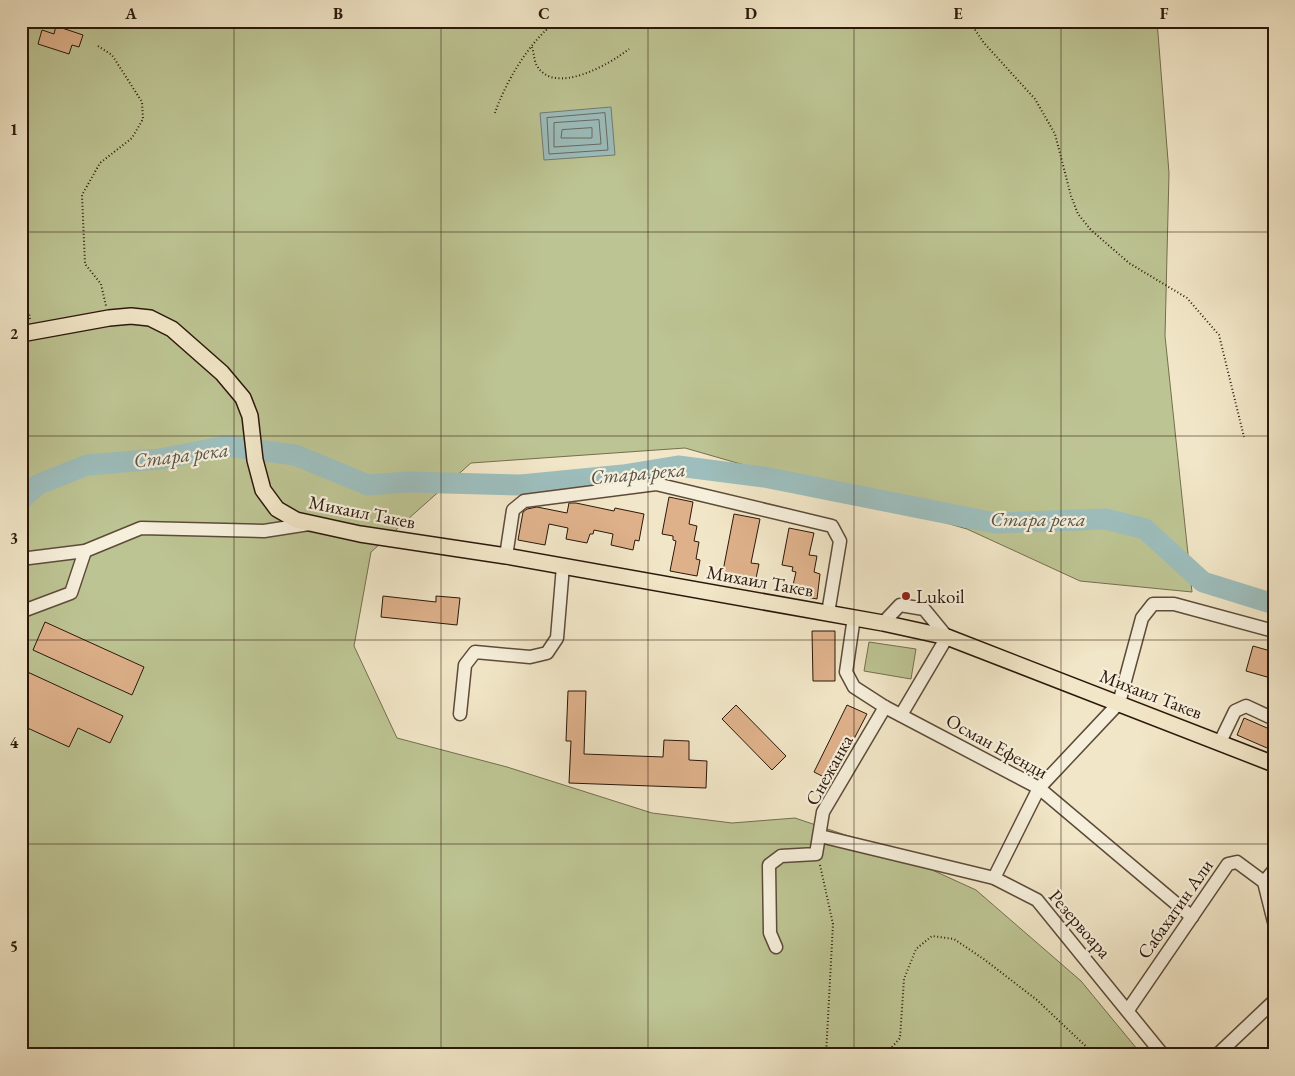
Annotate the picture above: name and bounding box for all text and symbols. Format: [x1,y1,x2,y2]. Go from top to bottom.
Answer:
text: A [124,3,137,24]
text: B [333,3,343,24]
text: C [538,3,550,24]
text: D [745,3,757,24]
text: E [953,3,963,24]
text: F [1160,3,1169,24]
text: 1 [10,119,18,140]
text: 2 [10,323,19,344]
water label: Стара река [132,436,230,474]
water label: Стара река [589,456,687,490]
street label: Михаил Такев [307,489,417,535]
water label: Стара река [990,506,1086,532]
text: 3 [10,528,18,549]
street label: Михаил Такев [705,559,815,603]
place label: Lukoil [916,584,965,609]
marker: Lukoil [900,590,912,602]
street label: Михаил Такев [1096,663,1206,725]
street label: Осман Ефенди [942,708,1052,784]
street label: Снежанка [799,730,859,810]
text: 4 [10,732,19,753]
street label: Сабахатин Али [1131,854,1219,964]
street label: Резервоара [1043,884,1117,964]
text: 5 [10,936,18,957]

